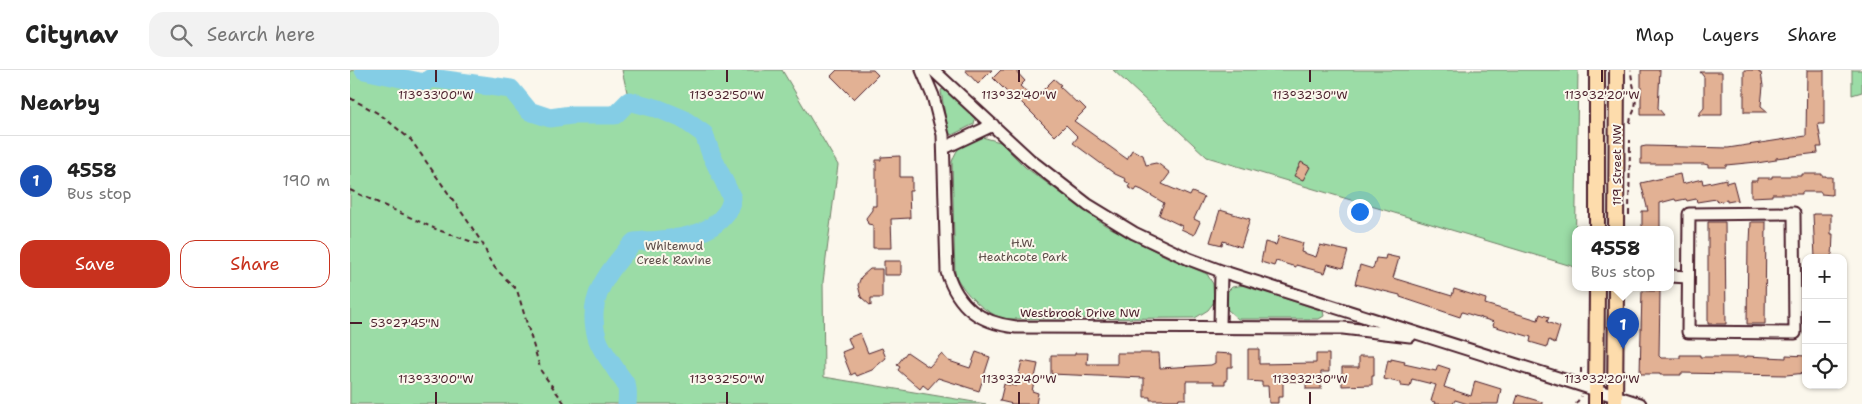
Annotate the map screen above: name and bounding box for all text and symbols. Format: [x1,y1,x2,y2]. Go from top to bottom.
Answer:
search box [149,12,499,57]
text: Citynav [25,19,119,51]
icon: search [167,21,195,49]
text: Search here [207,22,315,47]
text: Map [1636,23,1674,47]
text: Layers [1702,23,1759,47]
text: Share [1787,23,1837,47]
text: 113°33'00"W [398,87,474,103]
text: 113°32'50"W [690,87,764,103]
text: 113°32'40"W [981,87,1057,103]
text: 113°32'30"W [1272,87,1348,103]
text: 113°32'20"W [1564,87,1640,103]
text: Nearby [20,89,100,117]
street label: 119 Street NW [1609,124,1625,206]
text: 4558 [67,158,117,183]
text: 1 [32,170,40,191]
text: 190 m [283,170,330,191]
text: Bus stop [67,183,132,204]
your location [1347,199,1373,225]
popup [1572,226,1674,291]
park label: H.W. Heathcote Park [978,235,1068,265]
text: 4558 [1591,236,1640,261]
park label: Whitemud Creek Ravine [636,238,712,268]
button: Save [20,240,170,288]
button: Share [180,240,330,288]
map controls [1802,254,1847,389]
button: + [1802,254,1847,299]
text: Bus stop [1591,261,1655,282]
button: − [1802,299,1847,344]
street label: Westbrook Drive NW [1020,305,1140,321]
pin: 1 [1607,308,1639,349]
text: 53°27'45"N [370,315,440,331]
button: locate [1802,344,1847,389]
text: 113°33'00"W [398,371,474,387]
text: 113°32'50"W [690,371,764,387]
text: 113°32'40"W [981,371,1057,387]
text: 113°32'30"W [1272,371,1348,387]
text: 113°32'20"W [1564,371,1640,387]

